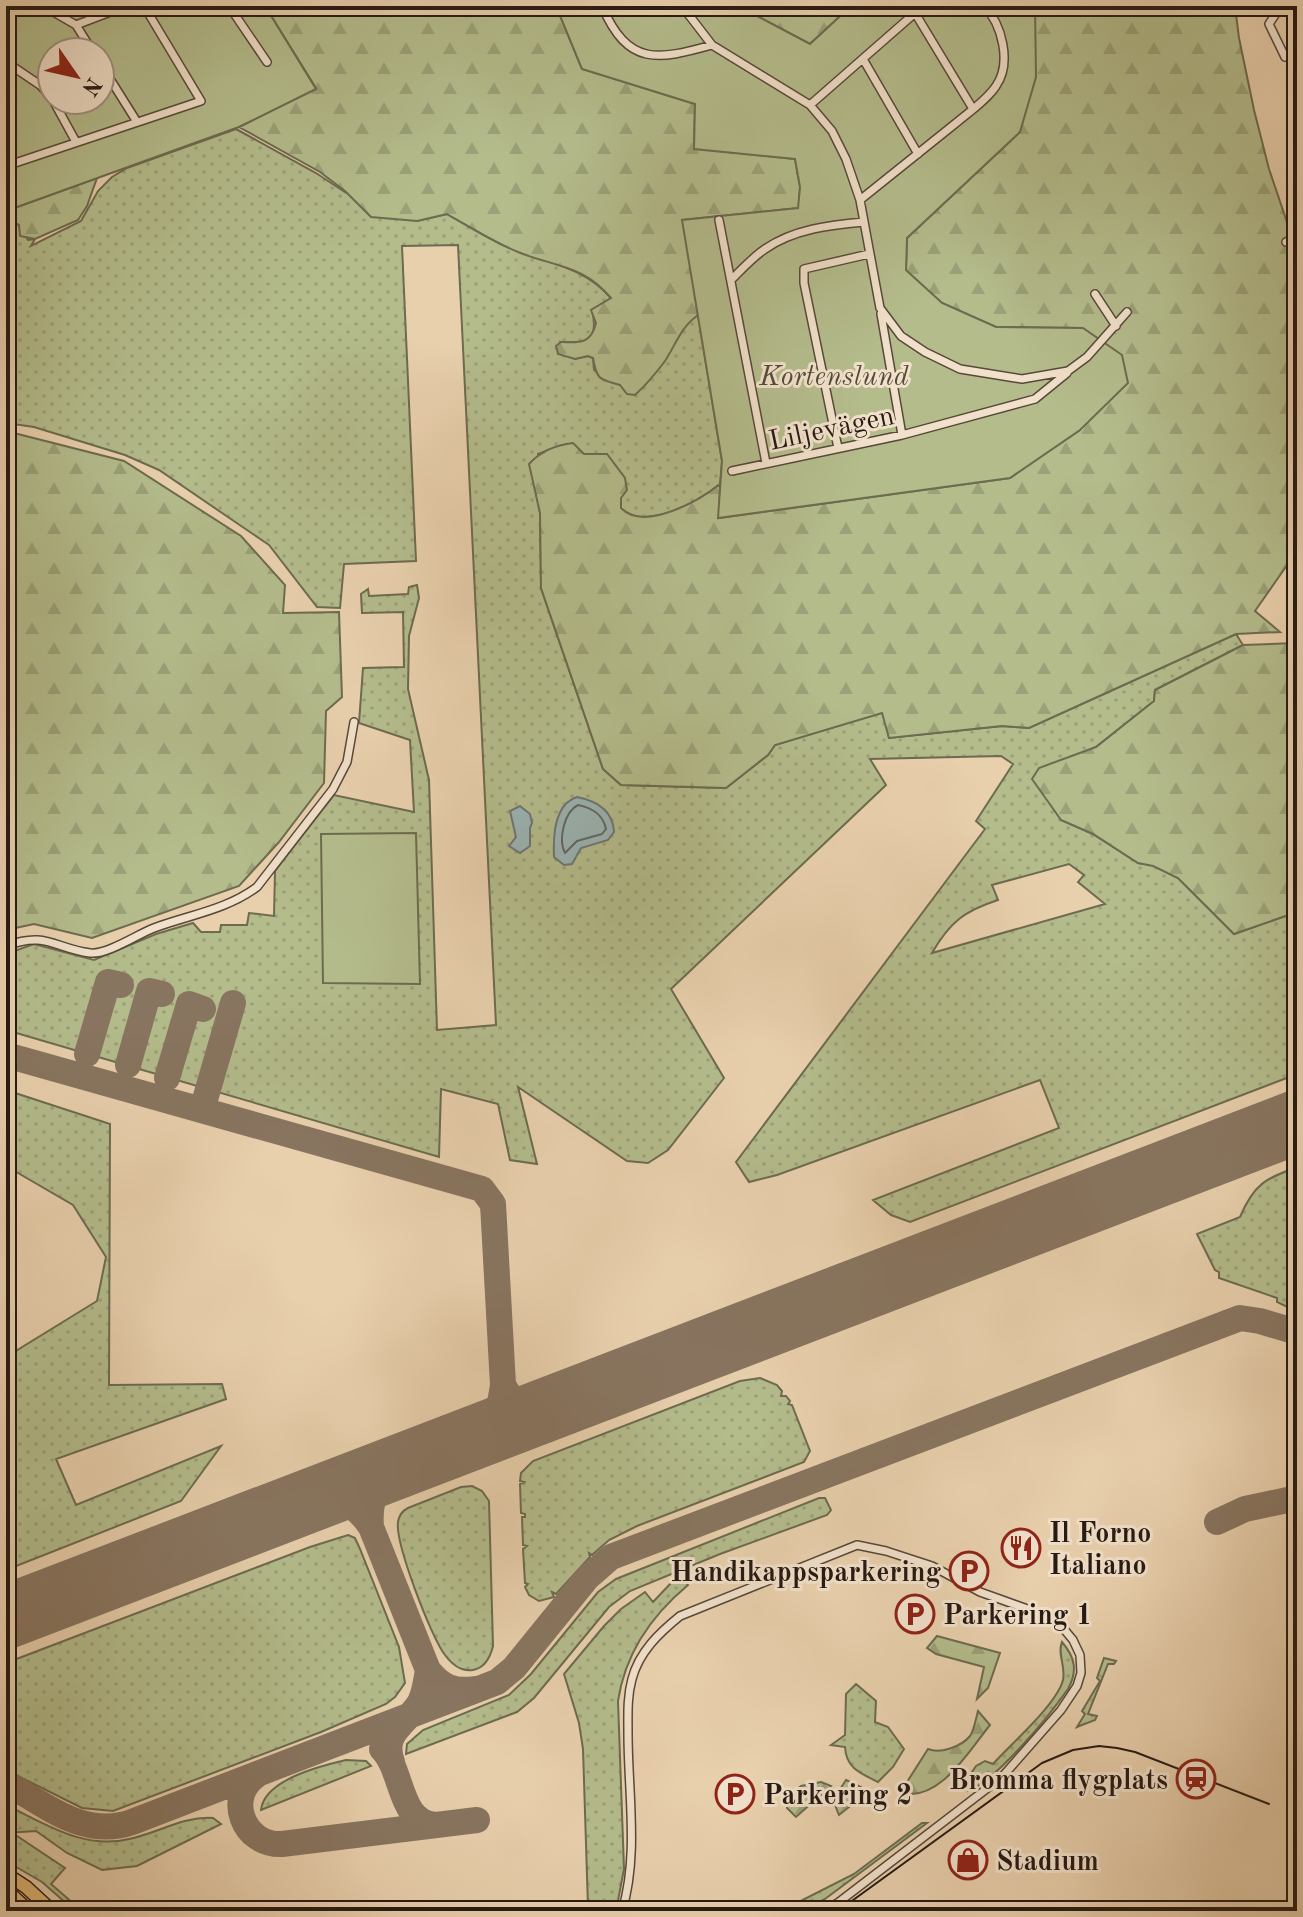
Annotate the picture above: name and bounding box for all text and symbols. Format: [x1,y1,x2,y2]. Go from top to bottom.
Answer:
north arrow [36,36,116,116]
text: N [77,73,105,99]
park label: Kortenslund [758,364,909,392]
street label: Liljevägen [766,403,897,457]
place label: Il Forno Italiano [1049,1521,1151,1581]
restaurant icon: Il Forno Italiano [1000,1527,1042,1569]
parking icon: Handikappsparkering [948,1550,990,1592]
place label: Handikappsparkering [670,1560,941,1588]
parking icon: Parkering 1 [894,1593,936,1635]
place label: Parkering 1 [943,1603,1092,1631]
station icon: Bromma flygplats [1175,1758,1217,1800]
place label: Bromma flygplats [949,1768,1168,1796]
parking icon: Parkering 2 [714,1773,756,1815]
place label: Parkering 2 [763,1783,912,1811]
shop icon: Stadium [947,1839,989,1881]
place label: Stadium [996,1849,1099,1877]

